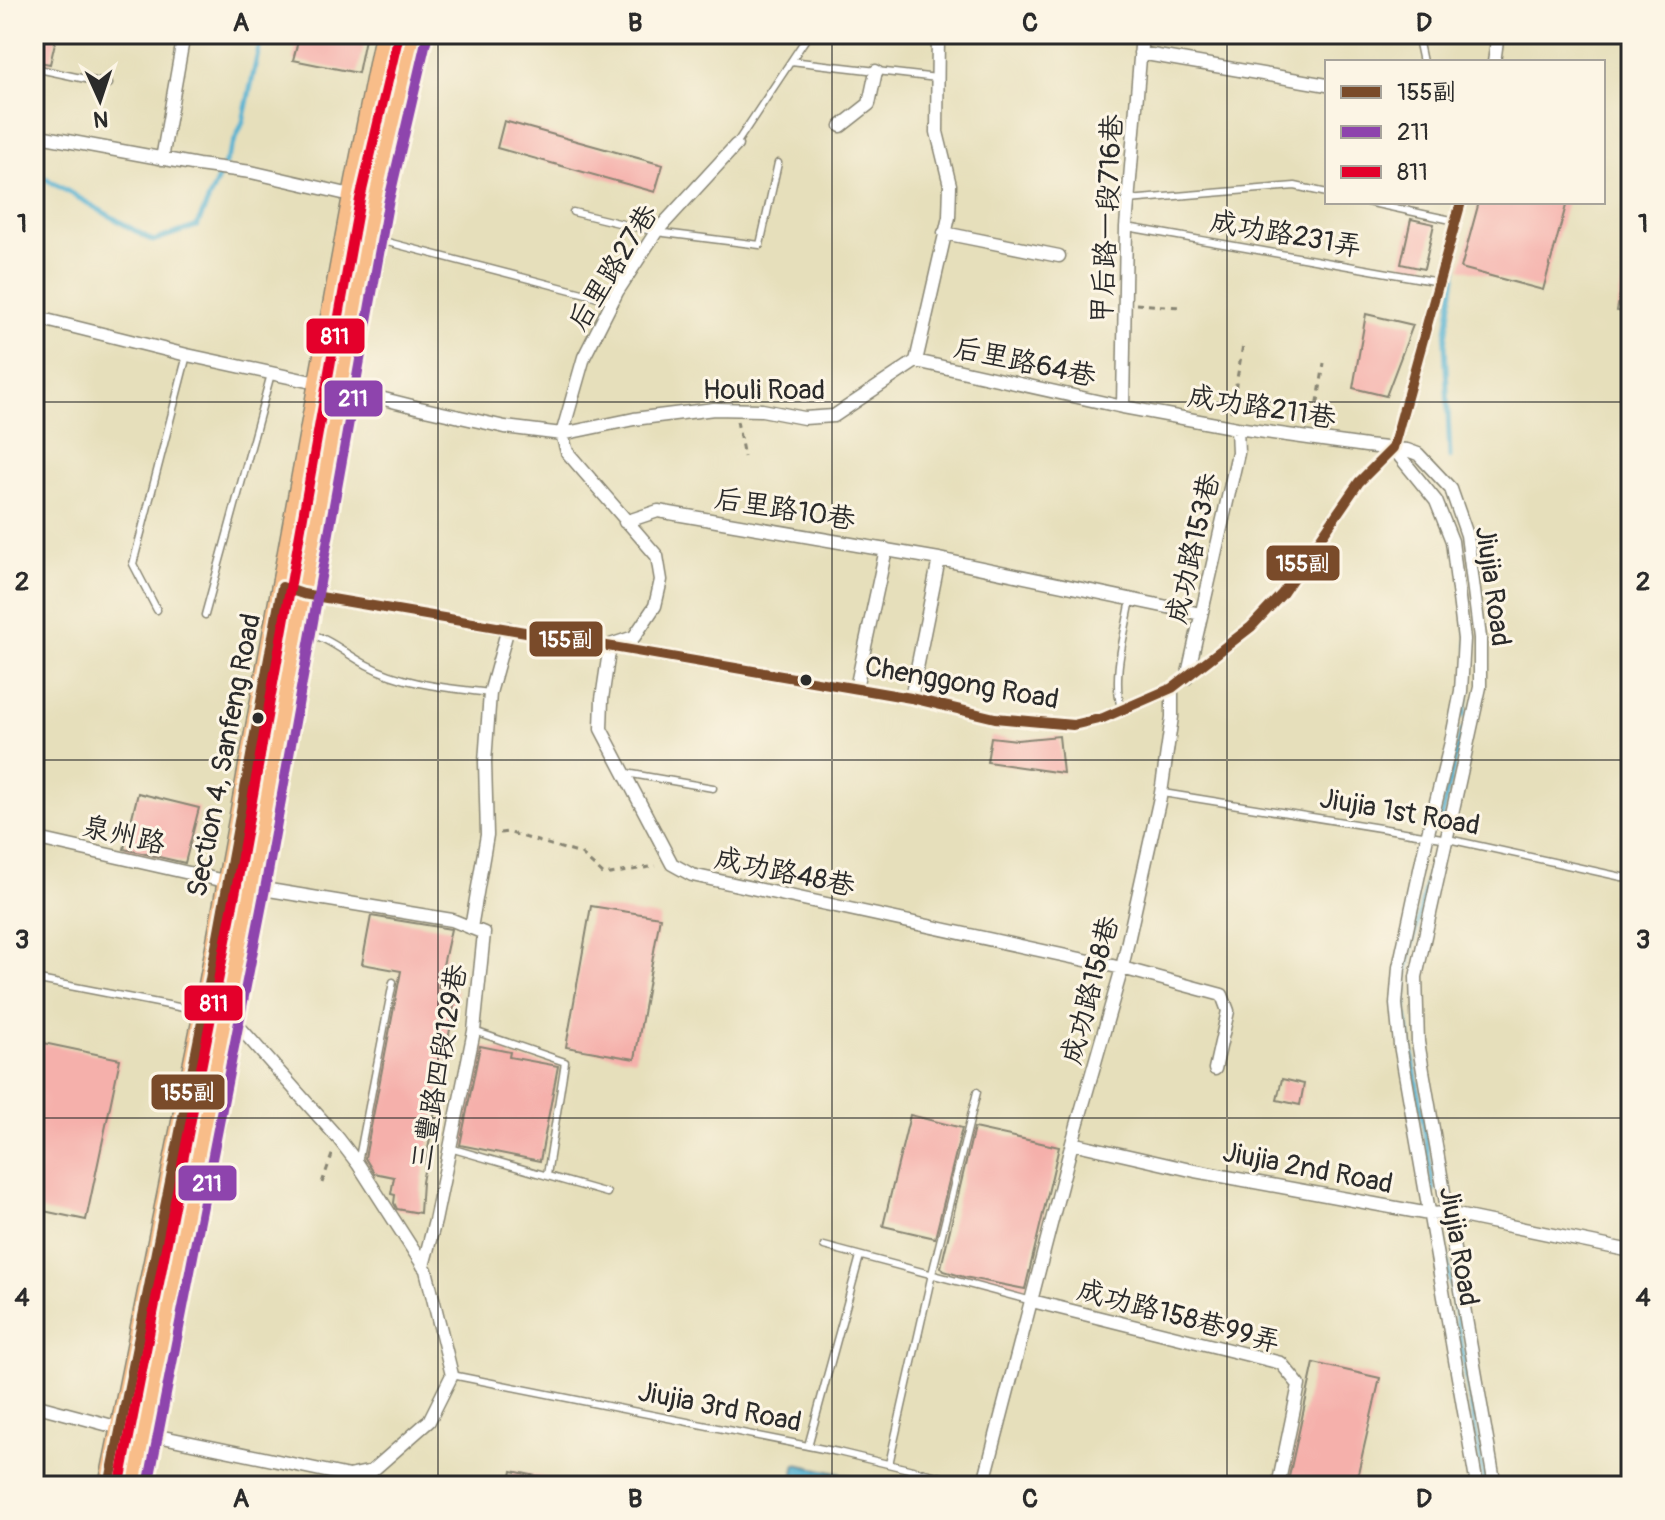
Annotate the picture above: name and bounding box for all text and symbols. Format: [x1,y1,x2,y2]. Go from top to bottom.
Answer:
text: A [233,7,250,39]
text: B [628,7,642,39]
text: C [1022,7,1038,39]
text: D [1416,7,1432,39]
north arrow [60,60,140,140]
legend [1325,60,1605,204]
text: 155副 [1397,78,1456,107]
text: N [93,105,109,133]
street label: 甲后路一段716巷 [1085,112,1131,325]
text: 211 [1397,118,1429,147]
text: 811 [1397,158,1428,187]
street label: 后里路27巷 [561,197,666,337]
street label: 成功路231弄 [1207,204,1364,265]
text: 1 [17,208,27,240]
text: 1 [1638,208,1648,240]
line badge: 811 [305,317,366,355]
text: 811 [321,323,349,351]
street label: 后里路64巷 [950,330,1100,395]
street label: Houli Road [703,373,825,408]
street label: 成功路211巷 [1185,378,1339,437]
line badge: 211 [323,379,384,418]
text: 211 [338,385,368,413]
street label: 成功路153巷 [1159,469,1228,627]
street label: 后里路10巷 [712,481,859,538]
street label: Jiujia Road [1467,524,1518,649]
line badge: 155副 [1265,544,1341,582]
text: 155副 [1276,550,1330,578]
text: 2 [15,566,29,598]
text: 2 [1636,566,1650,598]
street label: Section 4, Sanfeng Road [180,611,269,900]
line badge: 155副 [528,620,604,658]
text: 155副 [539,626,593,654]
street label: Chenggong Road [862,649,1061,718]
unlabelled marker [798,672,814,688]
unlabelled marker [250,710,266,726]
street label: Jiujia 1st Road [1317,781,1482,844]
street label: 泉州路 [79,809,169,862]
street label: 成功路48巷 [711,841,859,905]
street label: 成功路158巷 [1054,911,1127,1068]
text: 3 [15,924,29,956]
text: 3 [1636,924,1650,956]
street label: 三豐路四段129巷 [404,960,475,1173]
line badge: 811 [183,984,244,1022]
text: 811 [200,990,228,1018]
line badge: 155副 [150,1073,226,1111]
text: 155副 [161,1079,215,1107]
street label: Jiujia 2nd Road [1220,1135,1396,1202]
line badge: 211 [177,1164,238,1202]
text: 211 [192,1170,222,1198]
street label: Jiujia Road [1431,1184,1486,1309]
street label: 成功路158巷99弄 [1073,1272,1284,1360]
text: 4 [14,1282,30,1314]
text: 4 [1635,1282,1651,1314]
street label: Jiujia 3rd Road [635,1374,804,1440]
text: A [233,1483,250,1515]
text: B [628,1483,642,1515]
text: C [1022,1483,1038,1515]
text: D [1416,1483,1432,1515]

